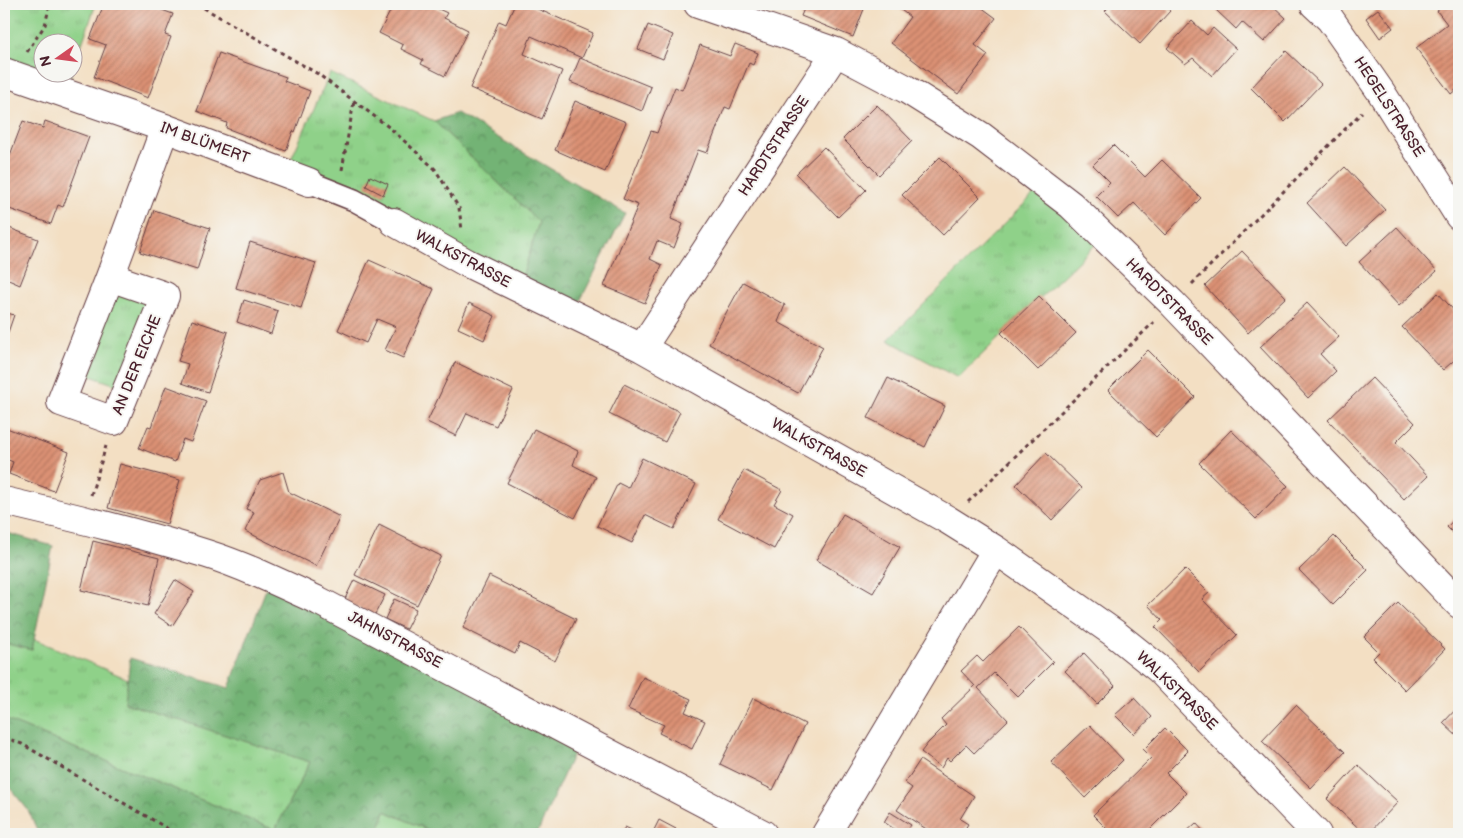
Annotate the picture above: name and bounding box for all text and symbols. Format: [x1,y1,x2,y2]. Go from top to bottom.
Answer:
north arrow [32,32,82,82]
street label: HEGELSTRASSE [1349,53,1429,161]
text: N [36,54,55,68]
street label: HARDTSTRASSE [735,92,814,200]
street label: IM BLÜMERT [158,118,252,168]
street label: WALKSTRASSE [412,226,514,292]
street label: HARDTSTRASSE [1121,254,1217,350]
street label: AN DER EICHE [108,312,166,418]
street label: WALKSTRASSE [768,414,870,482]
street label: JAHNSTRASSE [345,607,446,673]
street label: WALKSTRASSE [1132,647,1222,735]

